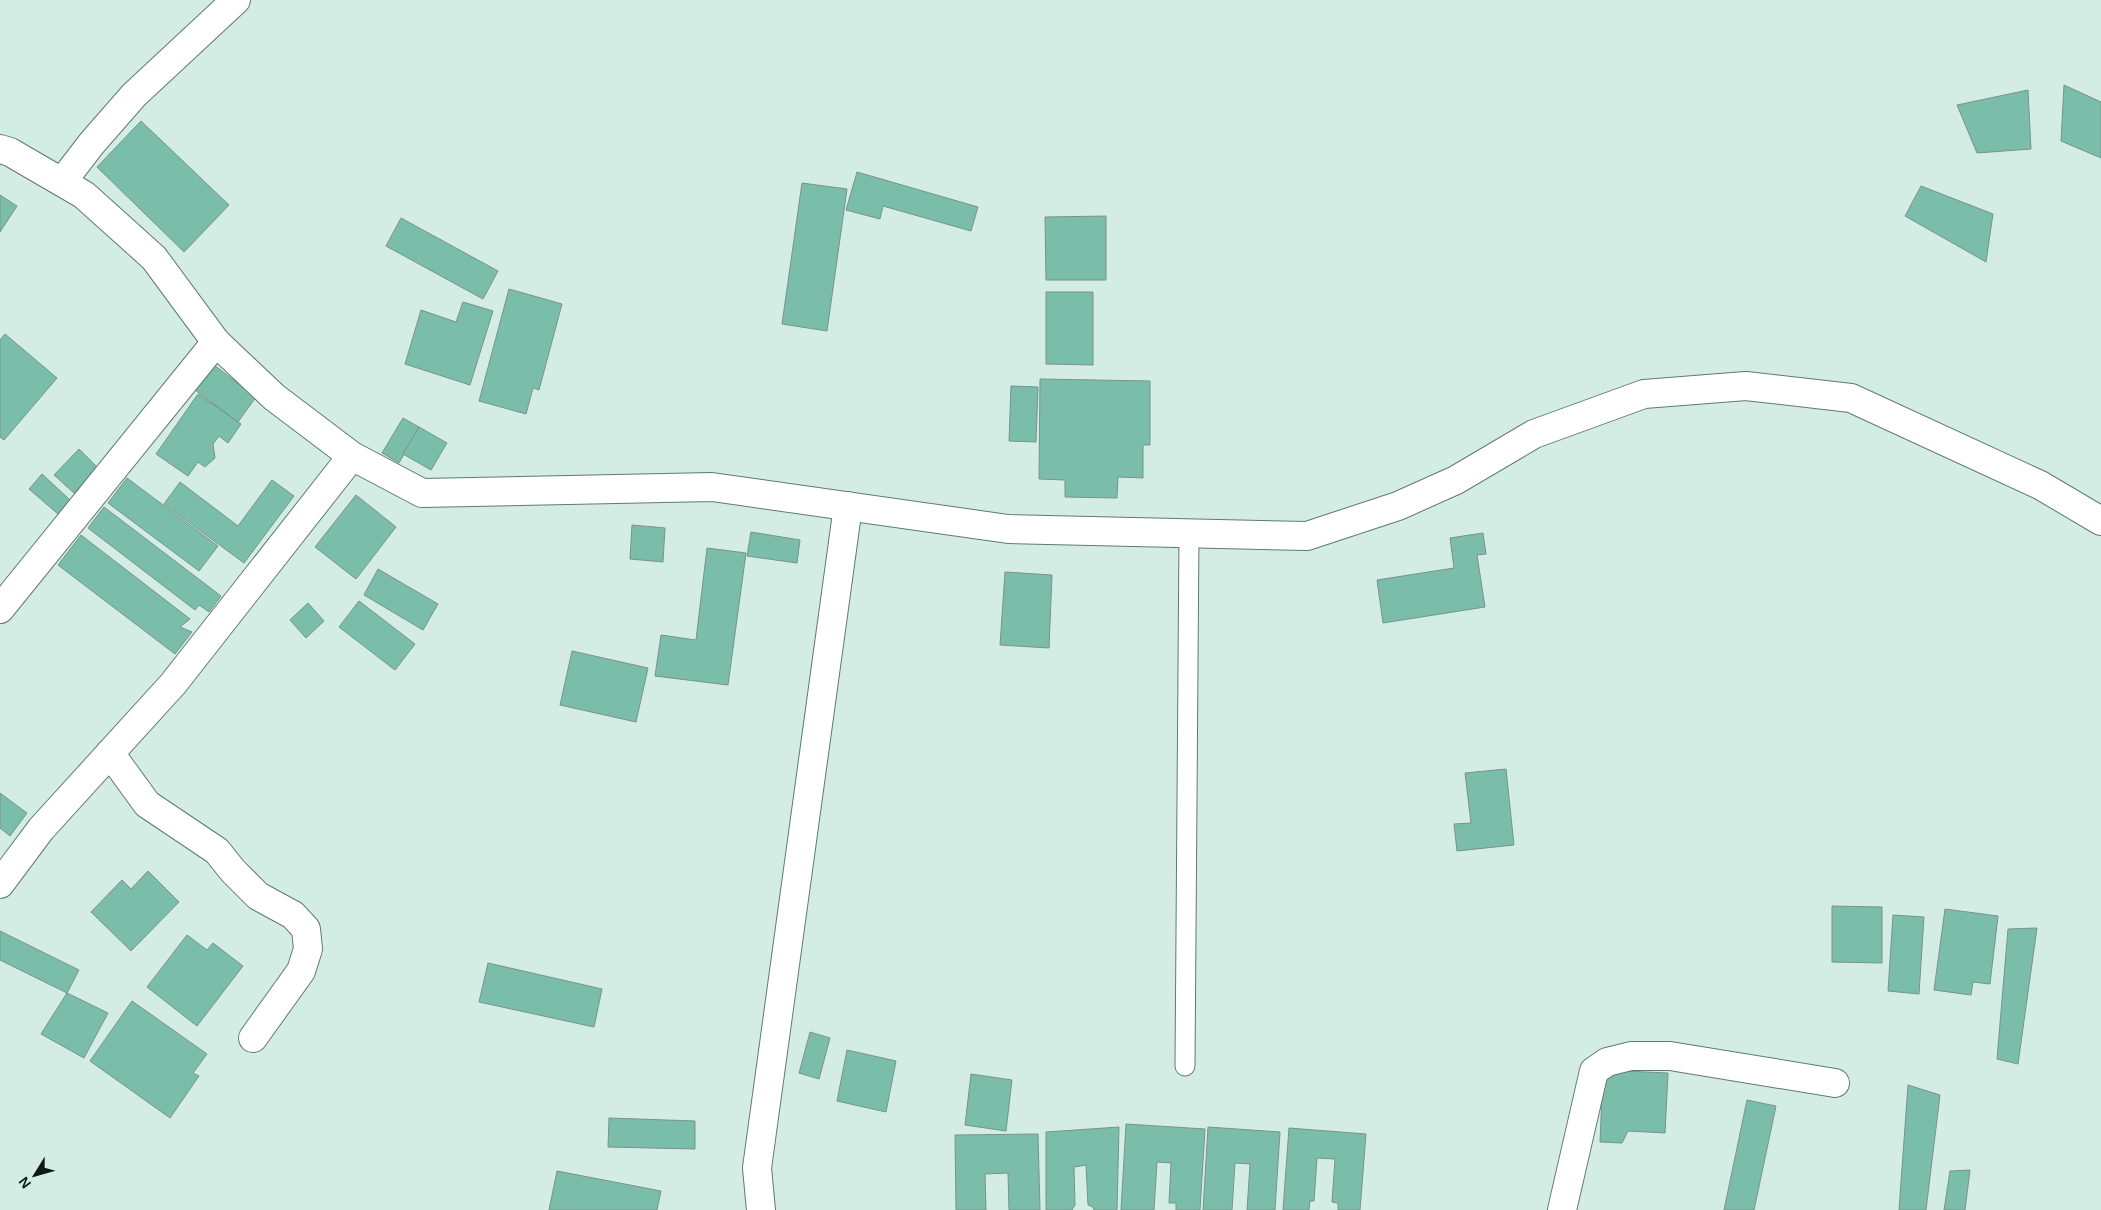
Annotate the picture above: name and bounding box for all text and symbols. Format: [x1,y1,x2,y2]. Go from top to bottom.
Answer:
north arrow [10,1150,60,1200]
text: N [15,1174,34,1192]

